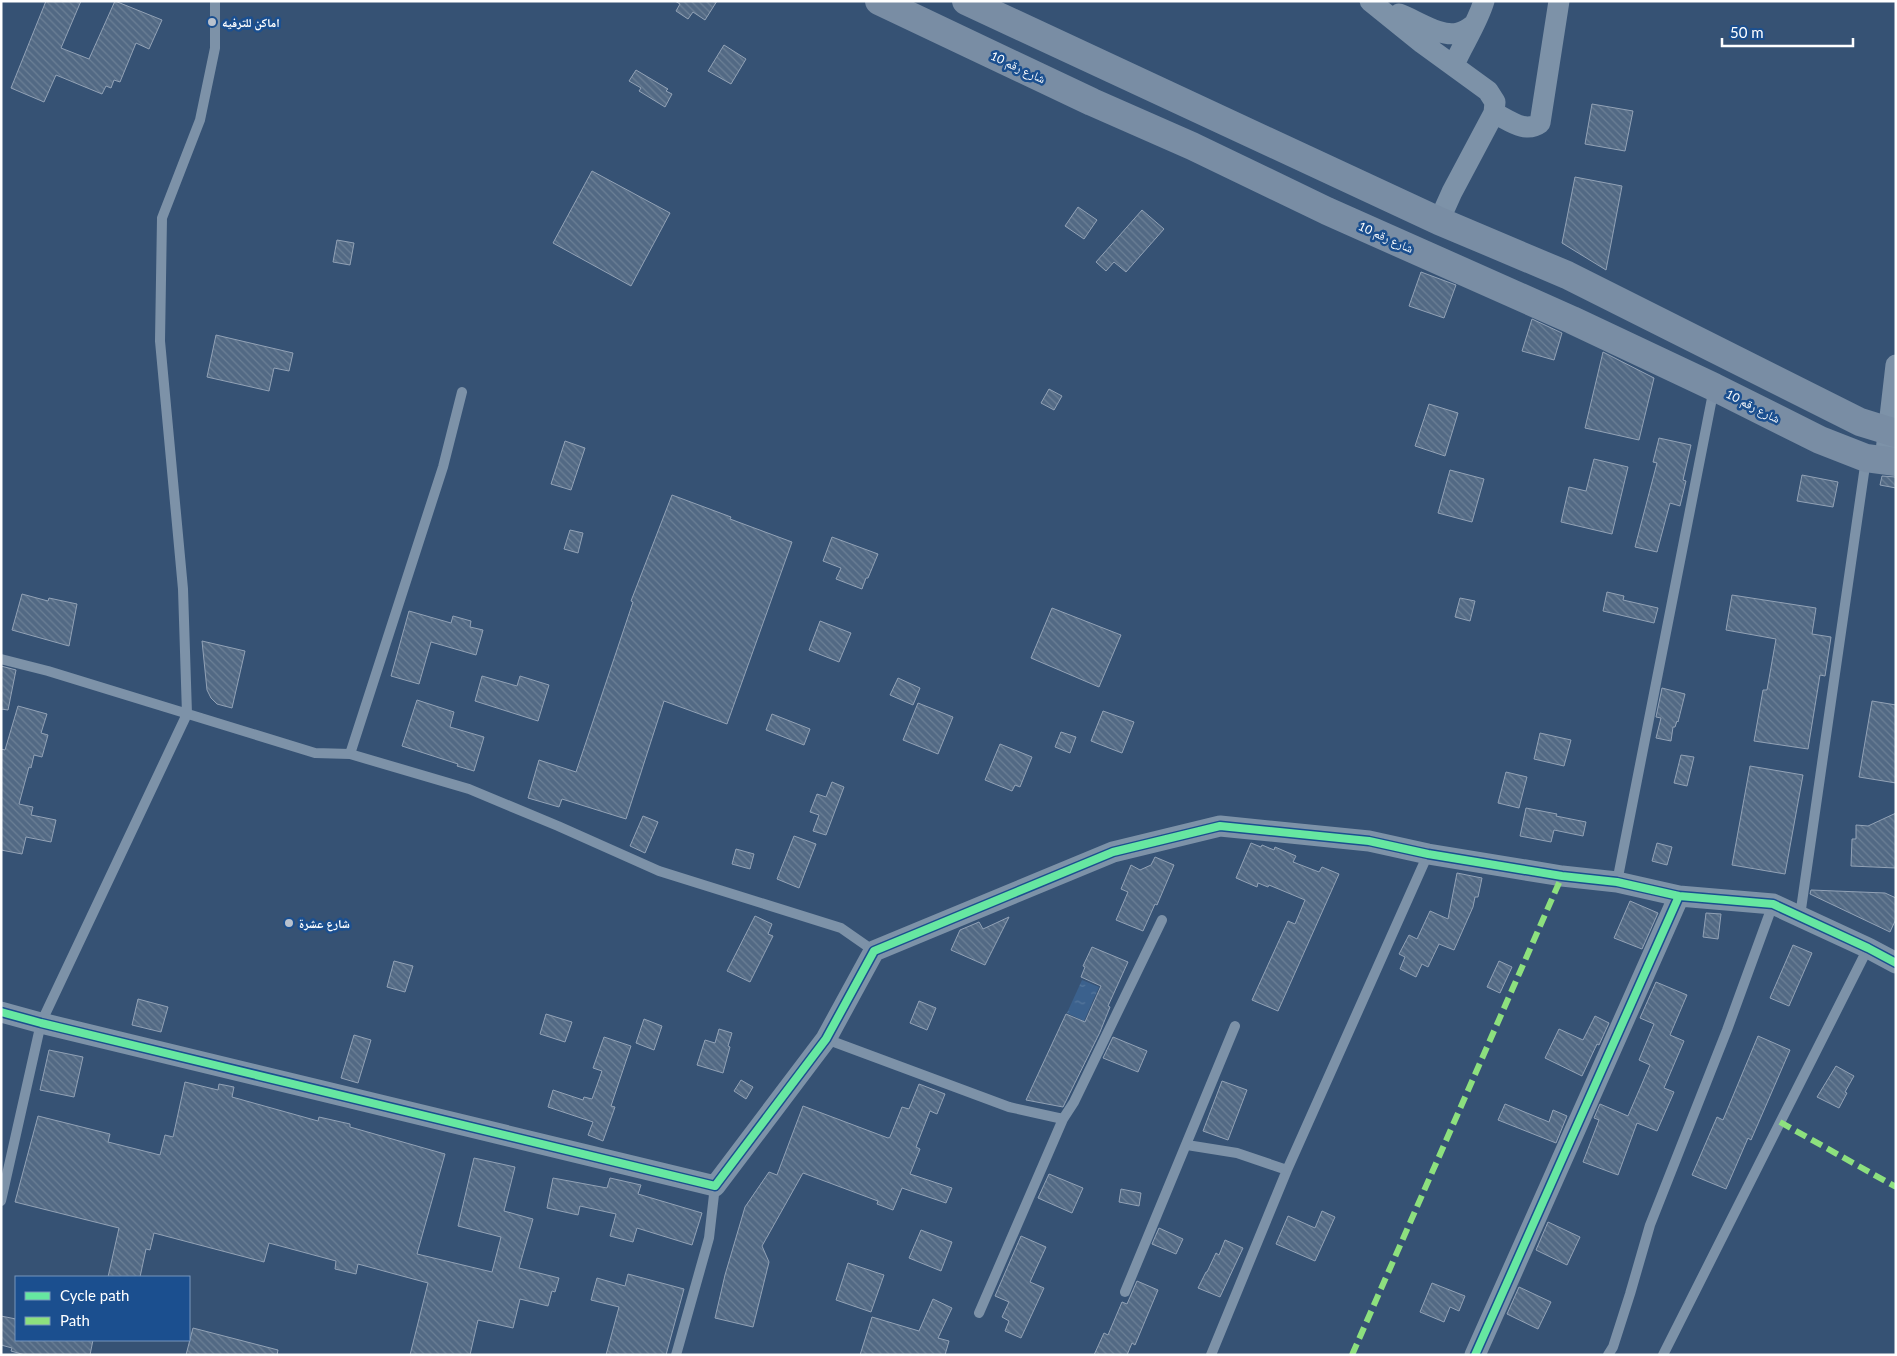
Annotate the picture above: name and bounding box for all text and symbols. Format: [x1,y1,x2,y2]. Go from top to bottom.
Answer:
place label: اماكن للترفيه [222,15,280,31]
scale bar [1722,15,1853,47]
marker: اماكن للترفيه [206,16,218,28]
text: 50 m [1730,23,1764,41]
street label: شارع رقم 10 [988,48,1048,87]
street label: شارع رقم 10 [1356,218,1416,257]
street label: شارع رقم 10 [1723,386,1783,427]
place label: شارع عشرة [299,916,350,932]
marker: شارع عشرة [283,917,295,929]
legend [15,1276,190,1341]
text: Cycle path [60,1286,129,1304]
text: Path [60,1311,90,1329]

